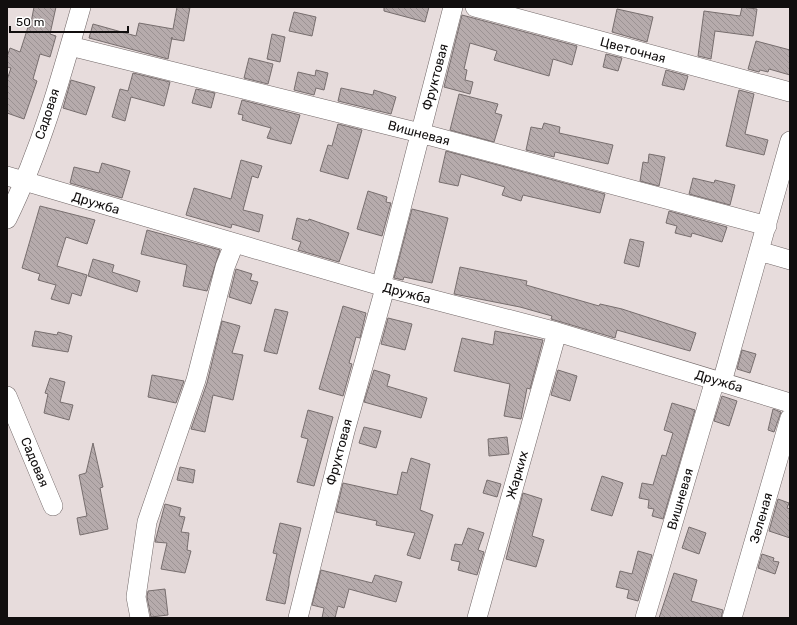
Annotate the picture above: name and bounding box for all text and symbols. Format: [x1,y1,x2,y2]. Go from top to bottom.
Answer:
scale bar [10,8,128,34]
text: 50 m [16,15,44,29]
street label: Цветочная [598,34,668,66]
street label: Фруктовая [419,42,451,112]
street label: Садовая [32,87,62,141]
street label: Вишневая [386,118,452,148]
street label: Дружба [70,189,122,217]
street label: Дружба [381,279,433,307]
street label: Дружба [693,367,745,395]
street label: Фруктовая [323,417,355,487]
street label: Садовая [18,435,52,489]
street label: Жарких [503,449,531,501]
street label: Вишневая [664,466,696,532]
street label: Зеленая [747,491,775,545]

